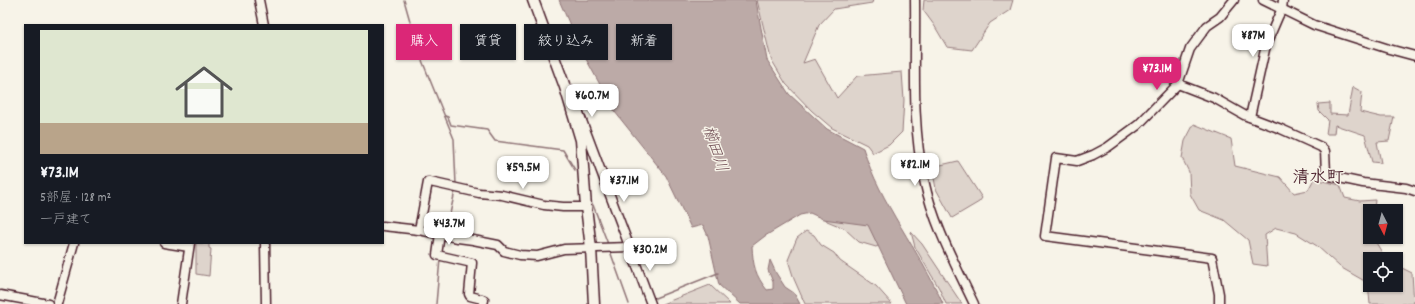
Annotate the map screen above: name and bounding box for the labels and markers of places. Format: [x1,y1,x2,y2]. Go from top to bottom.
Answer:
pin: ¥87M [1229,24,1277,58]
pin: ¥73.1M [1124,57,1190,91]
pin: ¥60.7M [559,84,625,118]
pin: ¥82.1M [882,153,948,187]
pin: ¥59.5M [490,156,556,190]
pin: ¥37.1M [591,169,657,203]
pin: ¥43.7M [416,212,482,246]
pin: ¥30.2M [617,238,683,272]

